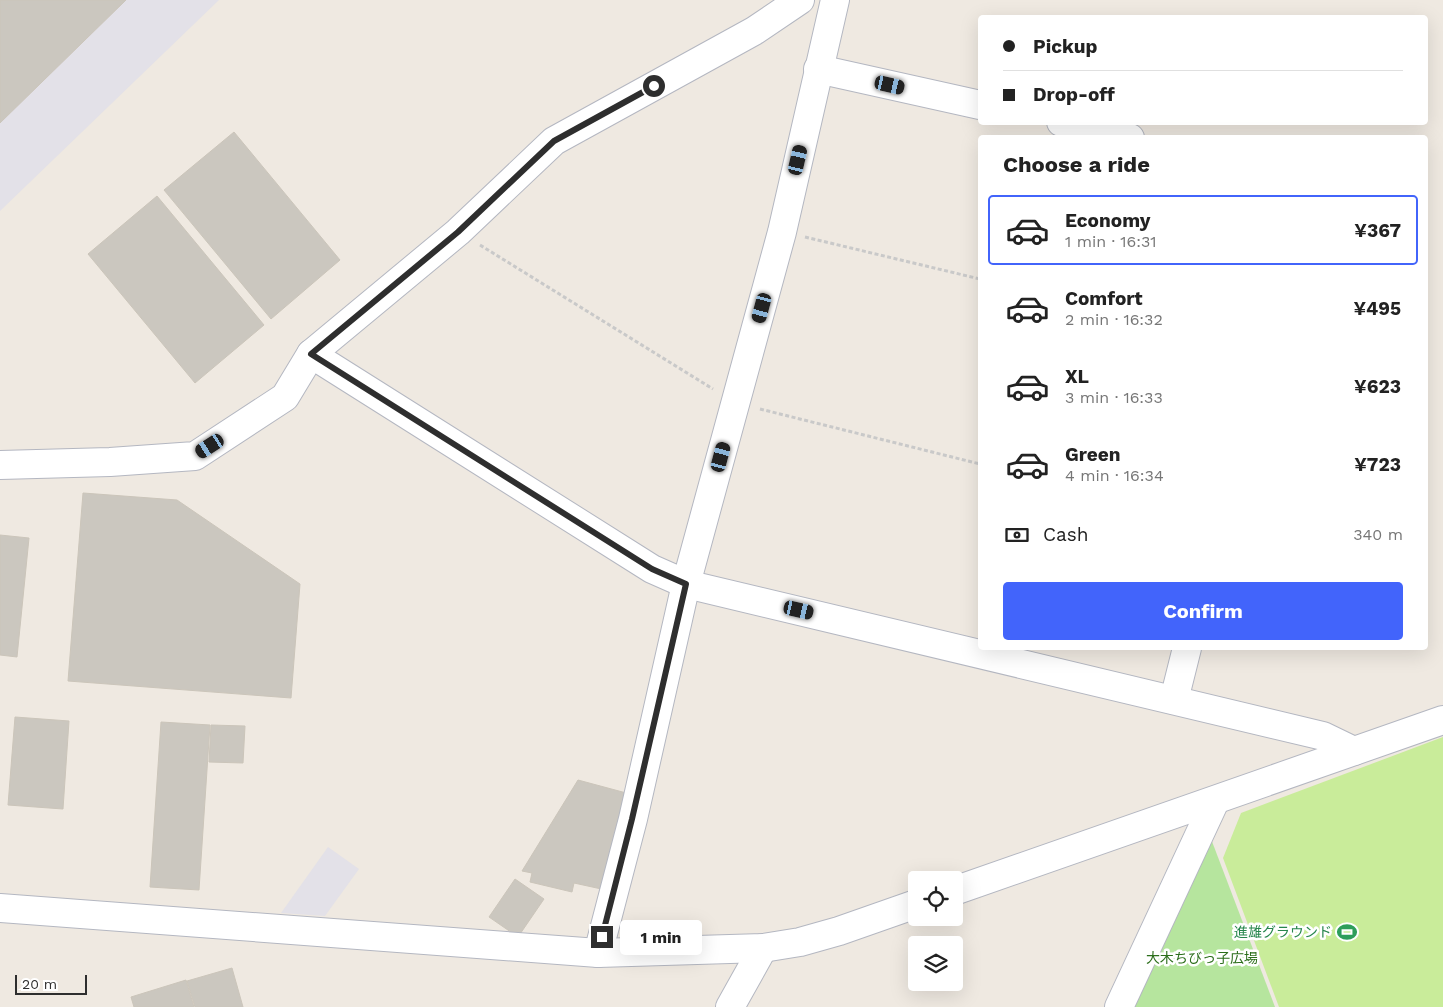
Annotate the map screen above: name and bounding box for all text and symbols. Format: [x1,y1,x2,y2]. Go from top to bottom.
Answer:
text: Pickup [1033,35,1097,58]
car [873,74,906,96]
route start [643,75,665,97]
text: Drop-off [1033,83,1115,106]
car [787,144,808,176]
text: Choose a ride [1003,152,1150,177]
icon: car [1005,208,1050,253]
text: Economy [1065,209,1150,232]
text: ¥367 [1354,219,1401,242]
text: 1 min · 16:31 [1065,232,1157,251]
icon: car [1005,286,1050,331]
text: Comfort [1065,287,1143,310]
car [750,292,773,324]
text: ¥495 [1353,297,1401,320]
text: 2 min · 16:32 [1065,310,1163,329]
icon: car [1005,364,1050,409]
text: XL [1065,365,1089,388]
text: ¥623 [1354,375,1401,398]
text: 3 min · 16:33 [1065,388,1163,407]
car [193,432,226,460]
car [709,441,732,473]
icon: car [1005,442,1050,487]
text: Green [1065,443,1121,466]
text: ¥723 [1354,453,1401,476]
text: 4 min · 16:34 [1065,466,1164,485]
icon: cash [1003,521,1031,549]
text: Cash [1043,523,1089,546]
text: 340 m [1353,525,1403,544]
button: Confirm [1003,582,1403,640]
car [782,599,815,621]
map controls [908,871,963,991]
button: locate [908,871,963,926]
callout: 1 min [620,920,702,954]
sports icon: 進雄グラウンド [1336,921,1358,943]
place label: 進雄グラウンド [1234,924,1332,940]
route end [591,926,613,948]
text: 1 min [640,928,682,947]
button: layers [908,936,963,991]
park label: 大木ちびっ子広場 [1146,950,1258,966]
scale bar [15,972,88,995]
text: 20 m [22,976,57,992]

